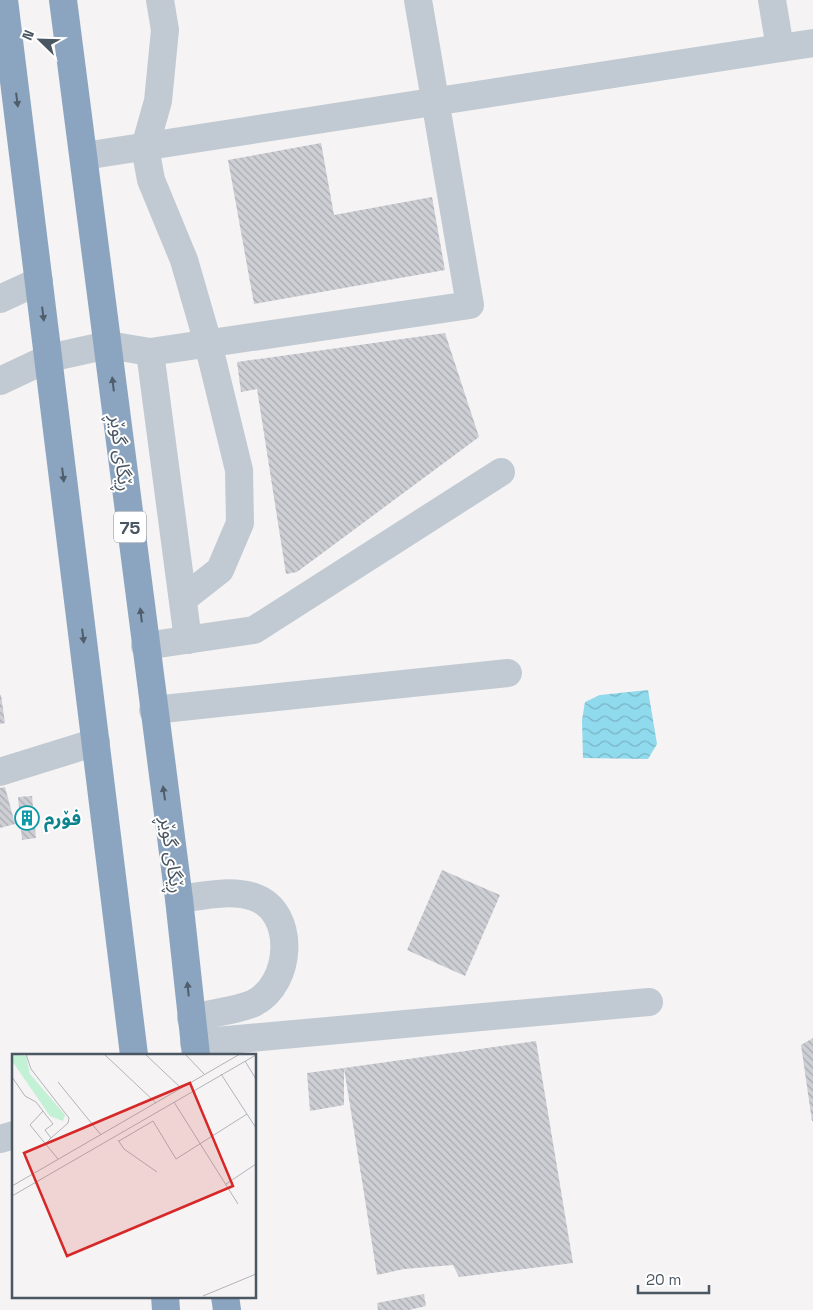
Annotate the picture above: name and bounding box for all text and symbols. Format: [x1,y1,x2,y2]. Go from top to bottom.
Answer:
north arrow [15,15,65,65]
text: N [18,27,38,43]
one-way arrow [13,93,21,109]
one-way arrow [39,306,47,322]
one-way arrow [109,376,117,392]
street label: ڕێگای گوێڕ [101,412,138,493]
one-way arrow [59,467,67,483]
road number: 75 [114,512,146,542]
one-way arrow [137,606,145,622]
one-way arrow [79,629,87,645]
one-way arrow [160,785,168,801]
building icon: فۆرم [14,805,40,831]
place label: فۆرم [44,806,81,833]
street label: ڕێگای گوێڕ [151,814,190,895]
one-way arrow [184,981,192,997]
inset map [12,1054,256,1298]
scale bar [638,1262,709,1294]
text: 20 m [646,1270,681,1289]

